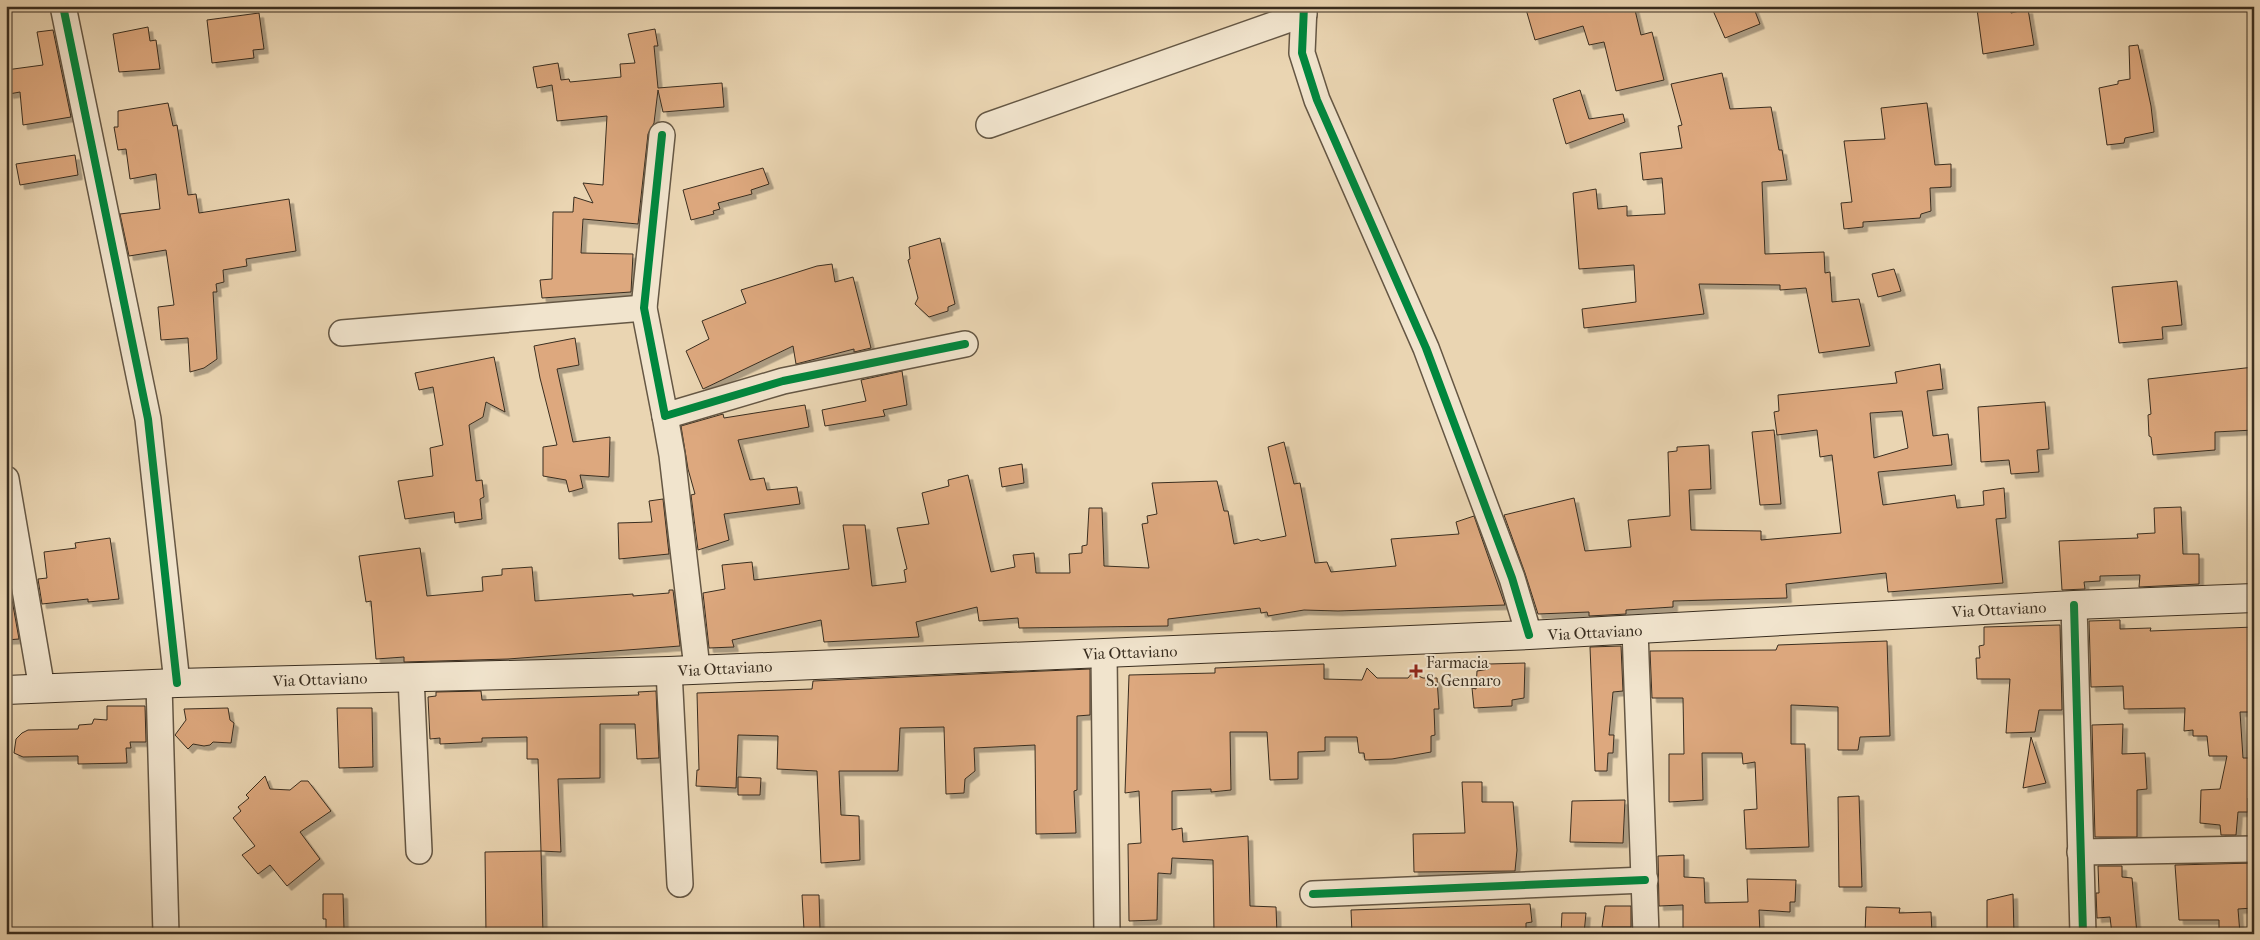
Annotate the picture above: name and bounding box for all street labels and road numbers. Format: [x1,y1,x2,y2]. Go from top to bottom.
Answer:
street label: Via Ottaviano [1950,598,2047,622]
street label: Via Ottaviano [1546,621,1643,645]
street label: Via Ottaviano [1081,641,1178,664]
street label: Via Ottaviano [676,657,773,681]
street label: Via Ottaviano [271,668,368,691]

